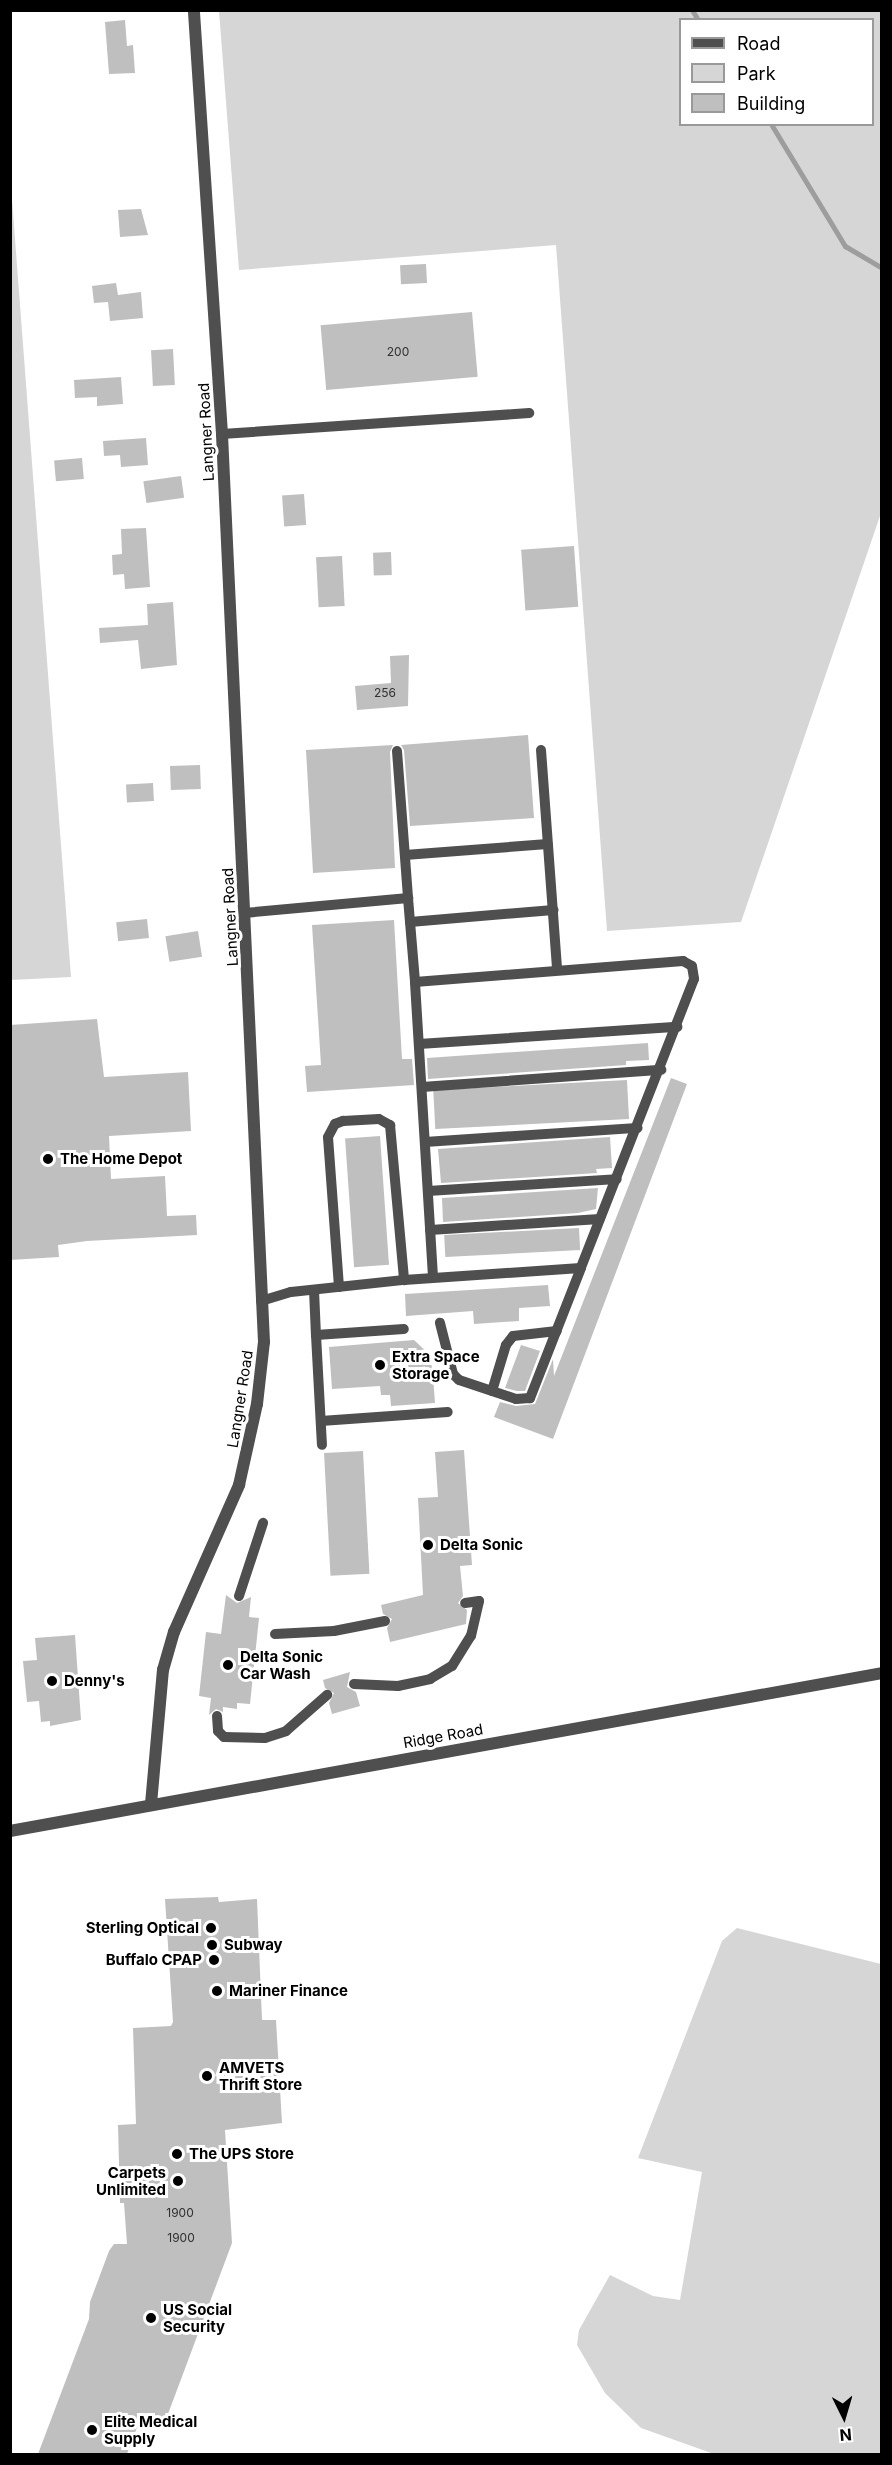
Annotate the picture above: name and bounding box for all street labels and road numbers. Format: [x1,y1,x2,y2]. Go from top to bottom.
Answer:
street label: Langner Road [194,382,218,482]
street label: Langner Road [218,867,242,967]
street label: Langner Road [223,1349,257,1449]
street label: Ridge Road [402,1720,484,1752]

